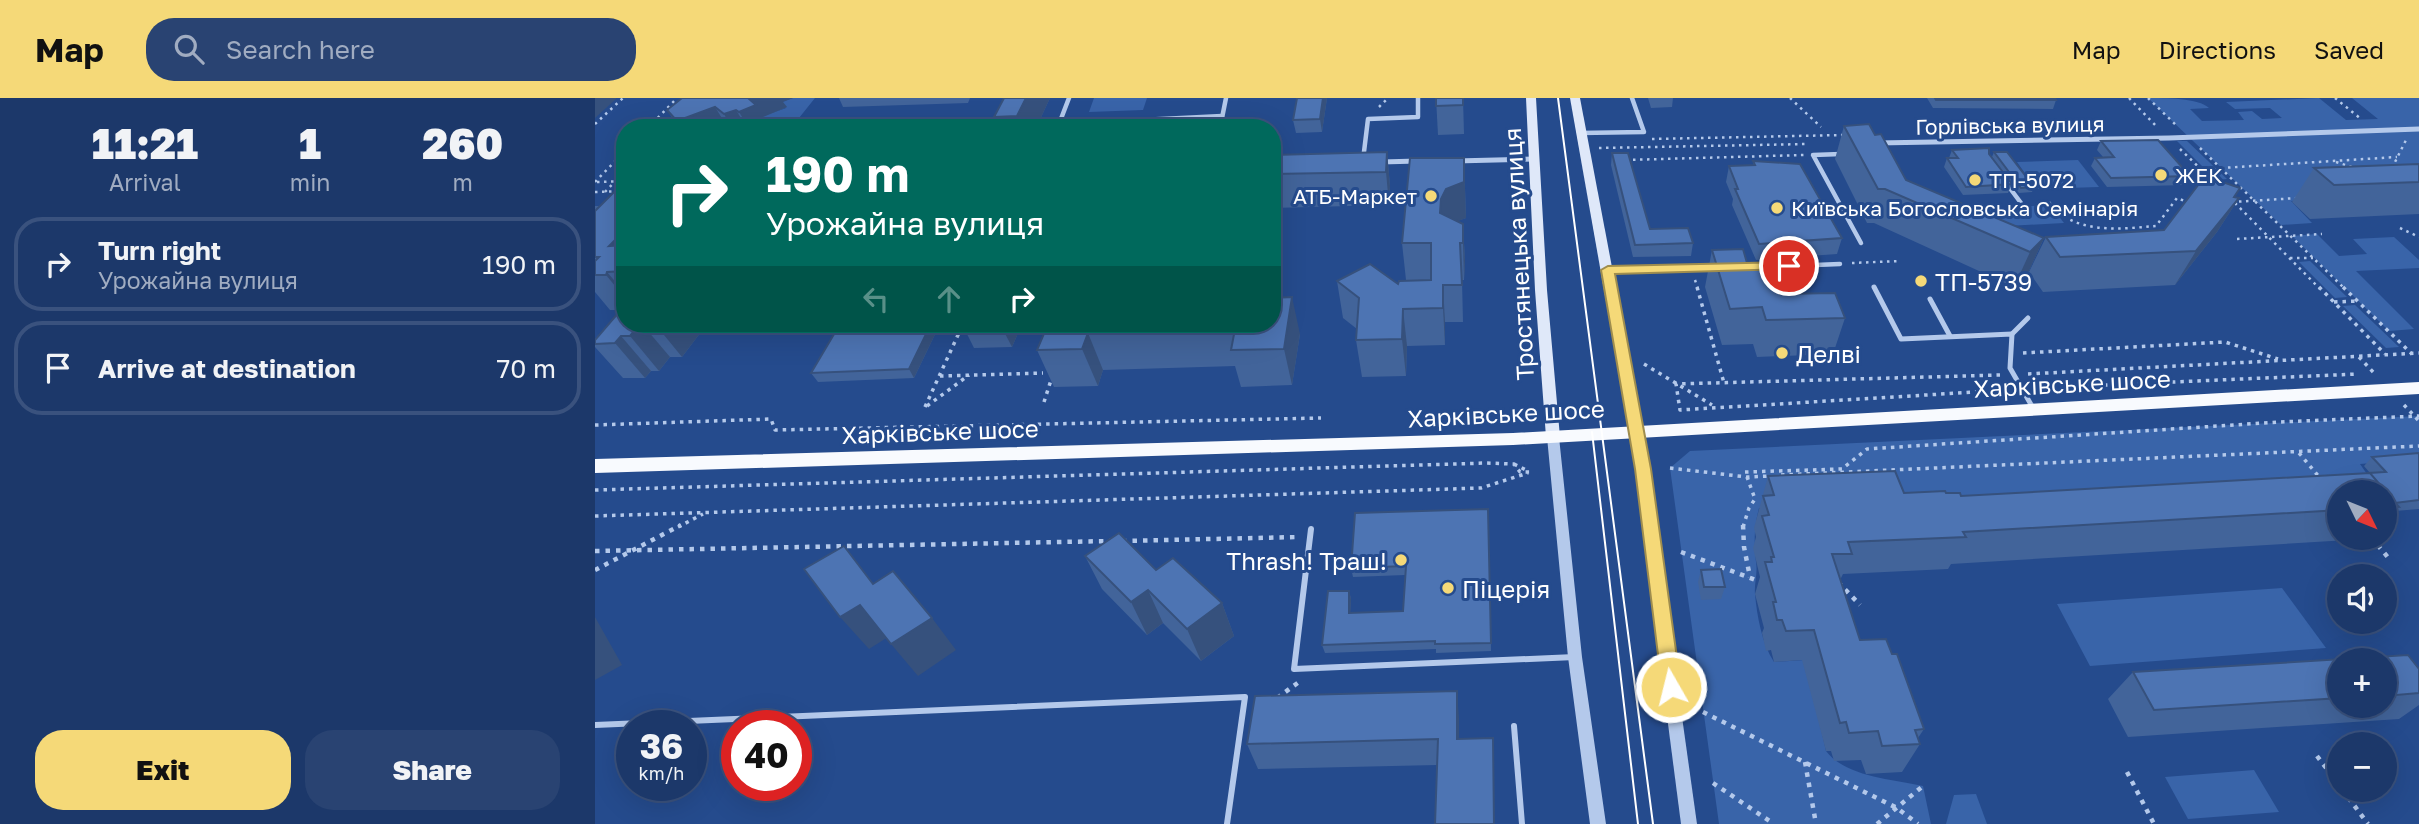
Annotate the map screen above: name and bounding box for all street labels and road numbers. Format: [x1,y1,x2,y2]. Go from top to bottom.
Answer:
street label: Горлівська вулиця [1915,110,2105,140]
street label: Тростянецька вулиця [1497,127,1539,381]
street label: Харківське шосе [1973,363,2171,403]
street label: Харківське шосе [1407,393,1605,433]
street label: Харківське шосе [841,413,1039,449]

